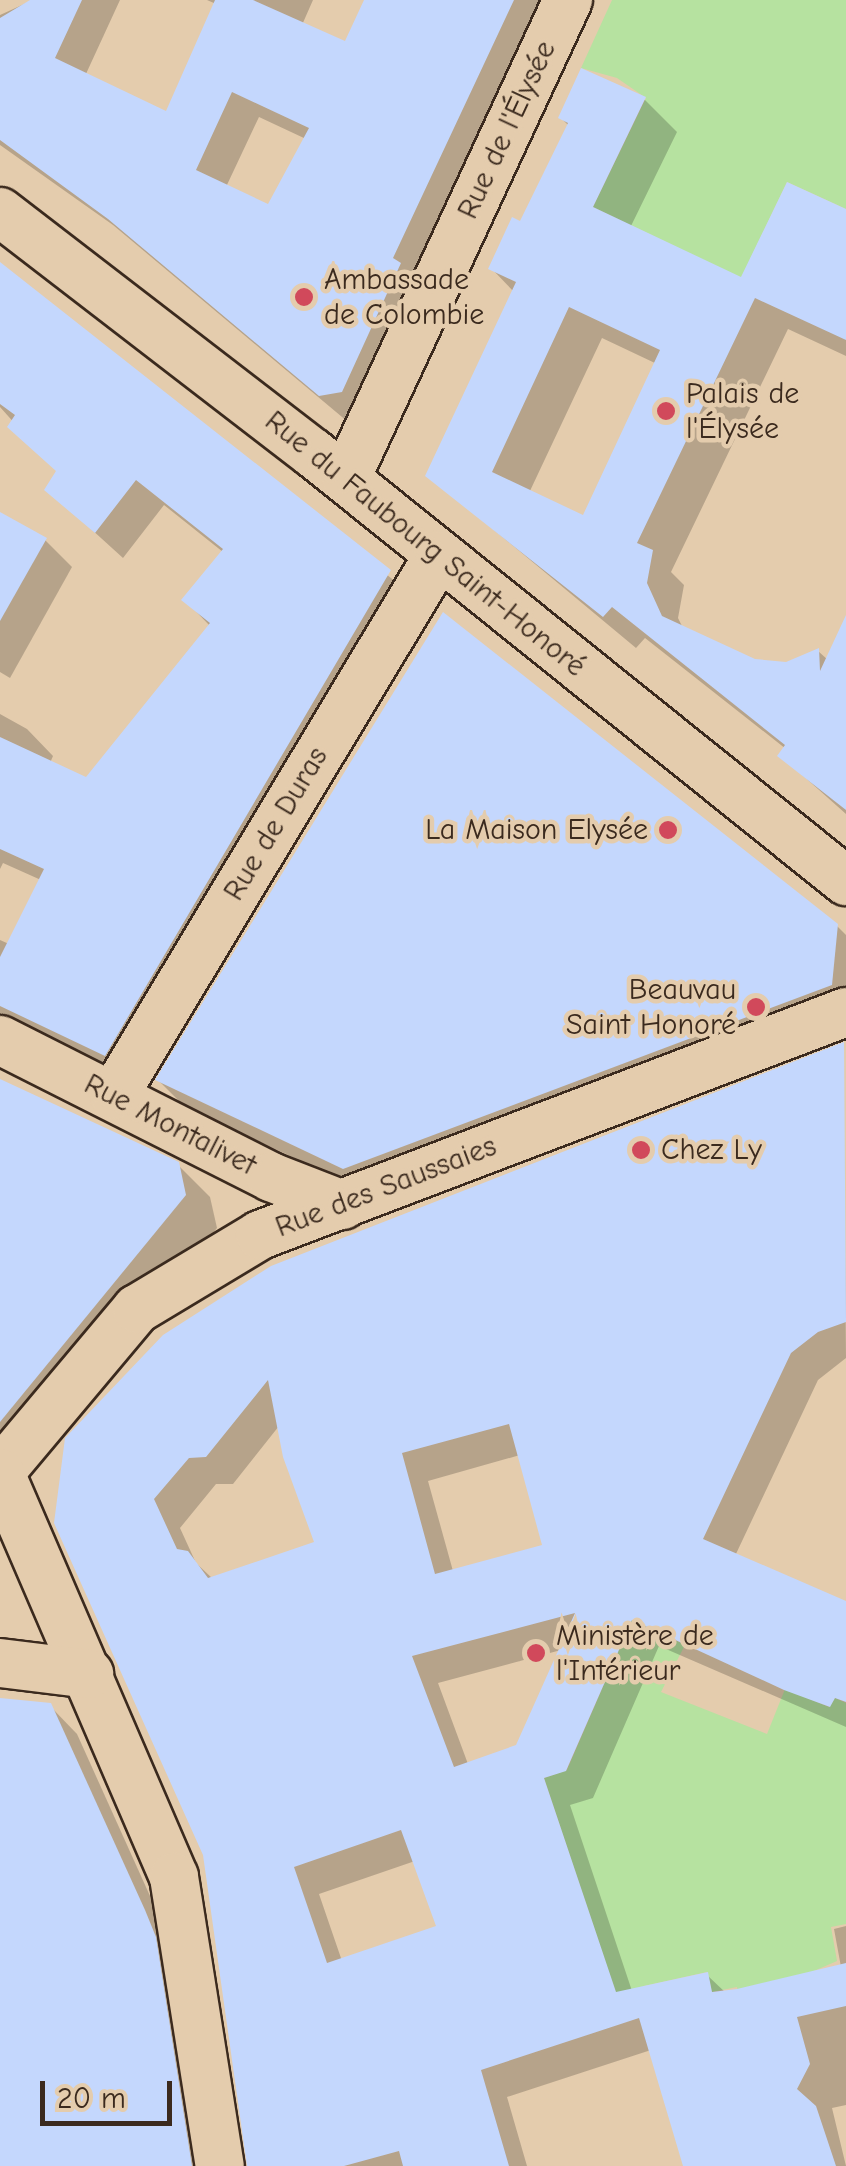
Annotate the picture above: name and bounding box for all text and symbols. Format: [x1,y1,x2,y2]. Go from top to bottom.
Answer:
street label: Rue de l'Élysée [450,35,564,225]
place label: Ambassade de Colombie [324,262,484,332]
marker: Ambassade de Colombie [293,286,315,308]
place label: Palais de l'Élysée [686,376,799,446]
marker: Palais de l'Élysée [655,400,677,422]
street label: Rue du Faubourg Saint-Honoré [257,403,593,685]
street label: Rue de Duras [216,741,336,907]
place label: La Maison Elysée [425,812,648,848]
marker: La Maison Elysée [657,819,679,841]
place label: Beauvau Saint Honoré [566,972,736,1042]
marker: Beauvau Saint Honoré [745,996,767,1018]
street label: Rue Montalivet [78,1066,262,1184]
street label: Rue des Saussaies [270,1128,502,1246]
place label: Chez Ly [661,1132,762,1168]
marker: Chez Ly [630,1139,652,1161]
place label: Ministère de l'Intérieur [556,1618,714,1688]
marker: Ministère de l'Intérieur [525,1642,547,1664]
scale bar [45,2061,178,2123]
text: 20 m [57,2081,126,2116]

